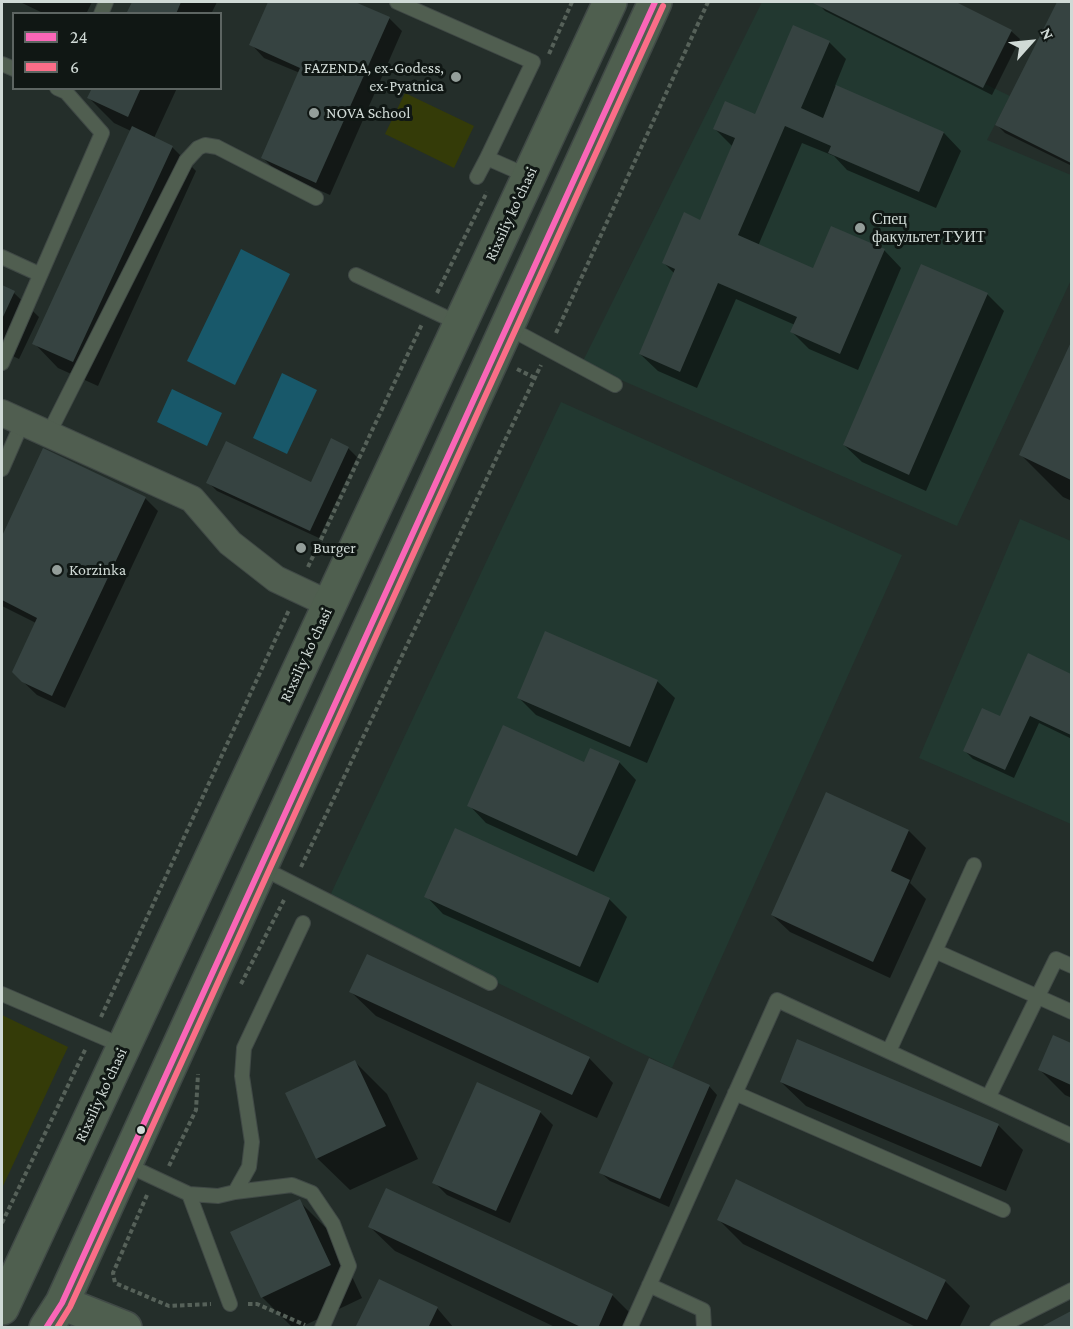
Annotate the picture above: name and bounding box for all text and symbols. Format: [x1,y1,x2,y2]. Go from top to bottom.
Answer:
legend [12,12,222,90]
north arrow [1001,12,1061,72]
text: N [1037,25,1058,42]
text: 24 [70,27,88,47]
text: 6 [70,57,79,77]
place label: FAZENDA, ex-Godess, ex-Pyatnica [304,58,444,96]
marker: FAZENDA, ex-Godess, ex-Pyatnica [449,70,463,84]
place label: NOVA School [326,103,410,123]
marker: NOVA School [307,106,321,120]
street label: Rixsiliy ko'chasi [481,164,541,264]
place label: Спец факультет ТУИТ [872,209,986,247]
marker: Спец факультет ТУИТ [853,221,867,235]
place label: Burger [313,538,356,558]
marker: Burger [294,541,308,555]
place label: Korzinka [69,560,126,580]
marker: Korzinka [50,563,64,577]
street label: Rixsiliy ko'chasi [276,605,336,705]
street label: Rixsiliy ko'chasi [71,1045,131,1145]
unlabelled marker [135,1124,147,1136]

